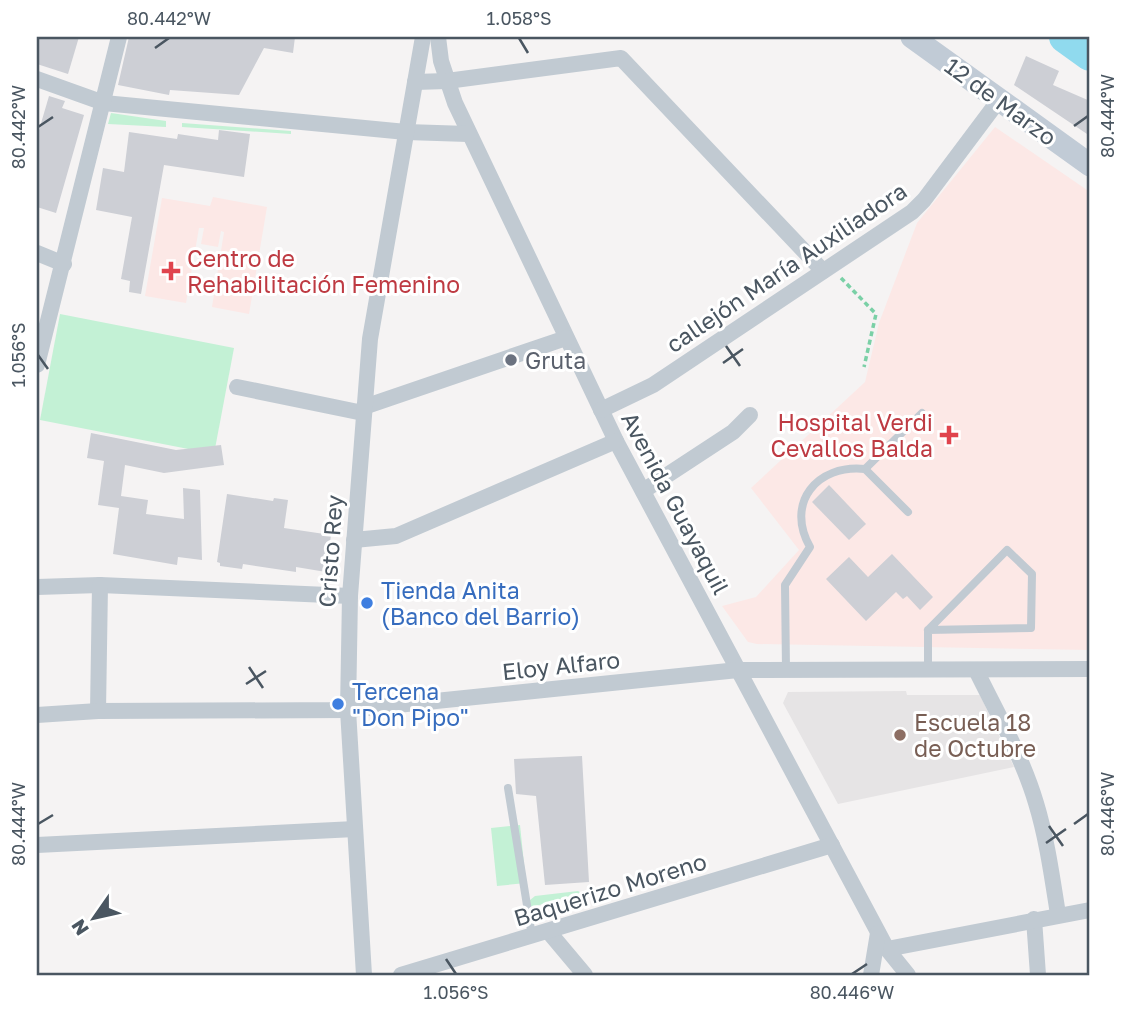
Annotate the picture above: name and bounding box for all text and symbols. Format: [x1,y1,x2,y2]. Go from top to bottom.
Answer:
text: 80.442°W [127,7,211,29]
text: 1.058°S [486,7,552,29]
street label: 12 de Marzo [940,51,1062,151]
text: 80.444°W [1096,74,1118,158]
text: 80.442°W [7,85,29,169]
street label: callejón María Auxiliadora [661,176,911,358]
place label: Centro de Rehabilitación Femenino [187,244,460,298]
marker: Centro de Rehabilitación Femenino [161,261,181,281]
text: 1.056°S [7,322,29,388]
place label: Gruta [525,346,586,374]
marker: Gruta [503,352,519,368]
street label: Avenida Guayaquil [616,407,736,599]
place label: Hospital Verdi Cevallos Balda [770,408,933,462]
marker: Hospital Verdi Cevallos Balda [939,425,959,445]
street label: Cristo Rey [312,494,348,608]
place label: Tienda Anita (Banco del Barrio) [381,576,580,630]
marker: Tienda Anita (Banco del Barrio) [359,595,375,611]
street label: Eloy Alfaro [501,645,621,685]
place label: Tercena "Don Pipo" [352,677,469,731]
marker: Tercena "Don Pipo" [330,696,346,712]
place label: Escuela 18 de Octubre [914,708,1036,762]
marker: Escuela 18 de Octubre [892,727,908,743]
text: 80.446°W [1096,772,1118,856]
text: 80.444°W [7,782,29,866]
street label: Baquerizo Moreno [510,846,710,932]
north arrow [60,883,130,953]
text: N [66,915,93,940]
text: 1.056°S [423,981,489,1003]
text: 80.446°W [810,981,894,1003]

